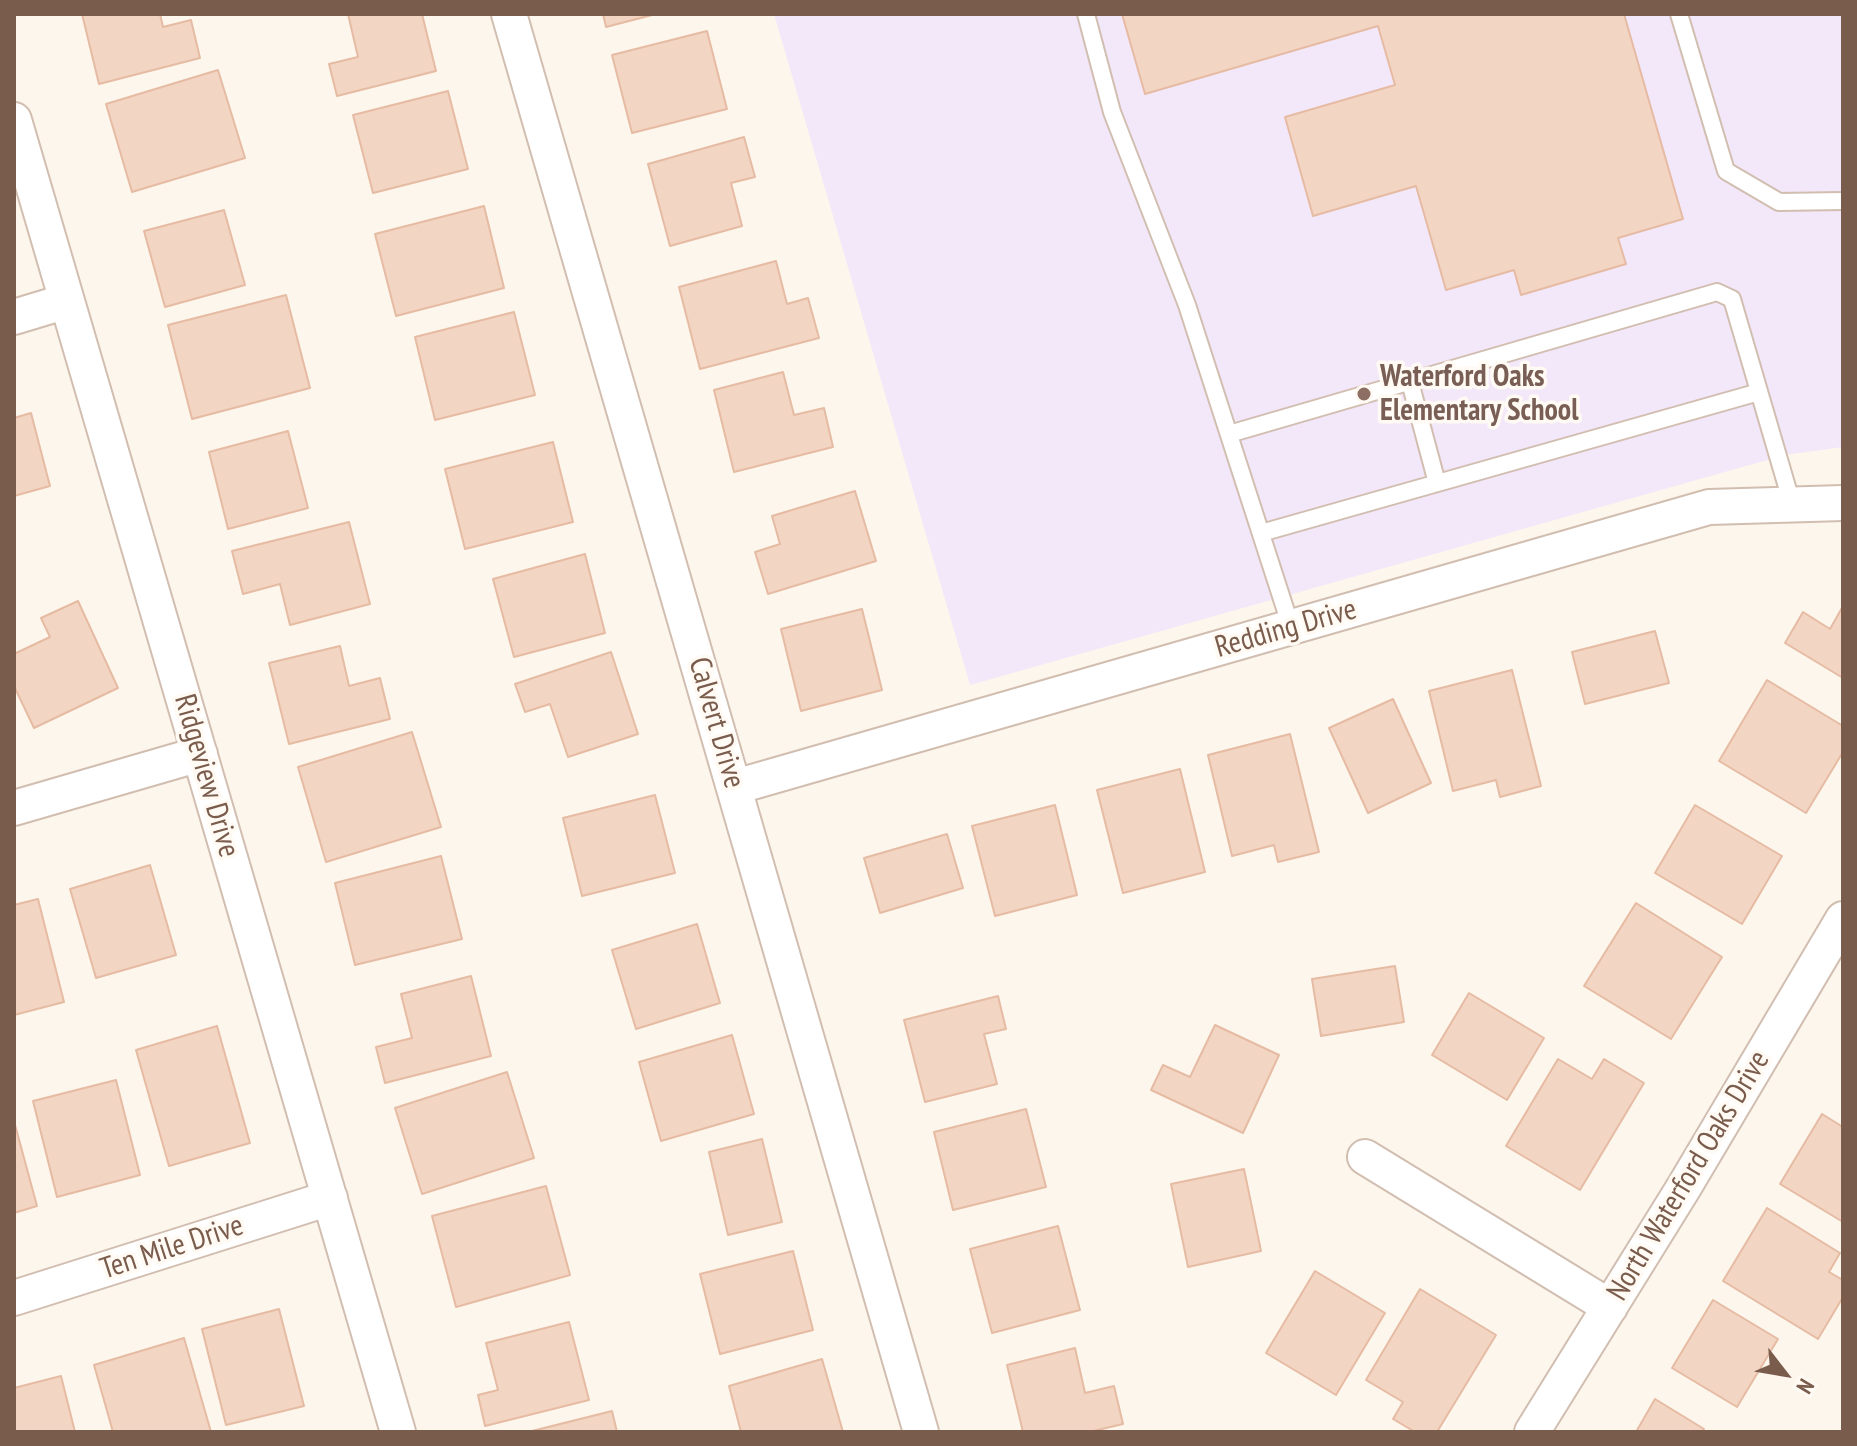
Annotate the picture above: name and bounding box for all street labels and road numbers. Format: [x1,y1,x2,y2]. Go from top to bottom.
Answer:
street label: Redding Drive [1211,592,1361,666]
street label: Calvert Drive [680,653,752,793]
street label: Ridgeview Drive [166,690,246,862]
street label: North Waterford Oaks Drive [1600,1045,1778,1307]
street label: Ten Mile Drive [96,1208,248,1288]

